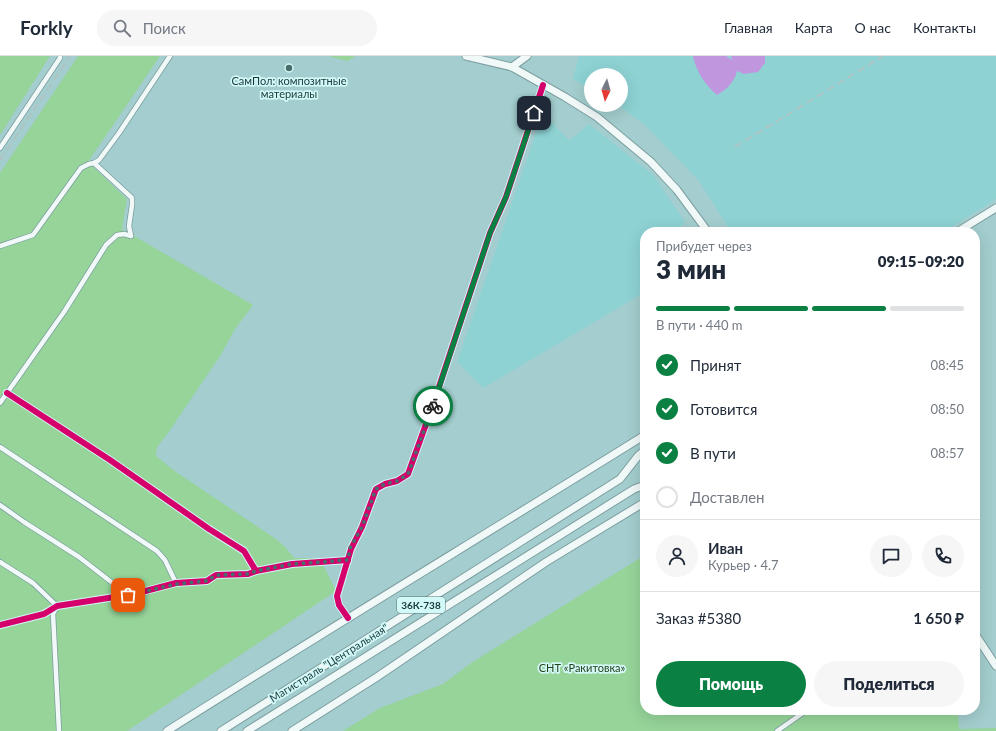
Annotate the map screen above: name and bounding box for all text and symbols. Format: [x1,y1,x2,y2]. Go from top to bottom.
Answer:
search box [97,10,377,46]
text: Forkly [20,16,73,39]
icon: search [111,17,133,39]
text: Поиск [143,19,186,37]
text: Главная [724,19,773,36]
text: Карта [795,19,833,36]
text: О нас [855,19,891,36]
text: Контакты [913,19,976,36]
marker: СамПол: композитные материалы [284,63,294,73]
north arrow [584,68,628,112]
map controls [584,68,628,112]
place label: СамПол: композитные материалы [231,74,347,100]
pin [517,96,551,130]
icon: home [523,102,545,124]
text: Прибудет через [656,238,752,254]
text: 09:15–09:20 [878,252,964,270]
text: 3 мин [656,253,726,285]
text: В пути · 440 m [656,317,742,333]
icon: check [656,354,678,376]
text: Принят [690,356,741,374]
text: 08:45 [931,357,964,373]
courier [413,386,453,426]
icon: bike [422,395,444,417]
icon: check [656,398,678,420]
text: Готовится [690,400,757,418]
text: 08:50 [931,401,964,417]
icon: check [656,442,678,464]
text: В пути [690,444,736,462]
text: 08:57 [931,445,964,461]
text: Доставлен [690,488,765,506]
button: person [656,535,698,577]
button: chat [870,535,912,577]
button: phone [922,535,964,577]
text: Иван [708,539,743,557]
text: Курьер · 4.7 [708,557,779,573]
pin [111,578,145,612]
icon: bag [117,584,139,606]
road number: 36К-738 [397,597,445,613]
text: Заказ #5380 [656,609,741,627]
text: 1 650 ₽ [913,609,964,627]
street label: Магистраль "Центральная" [267,621,391,705]
park label: СНТ «Ракитовка» [539,661,626,674]
button: Помощь [656,661,806,707]
button: Поделиться [814,661,964,707]

